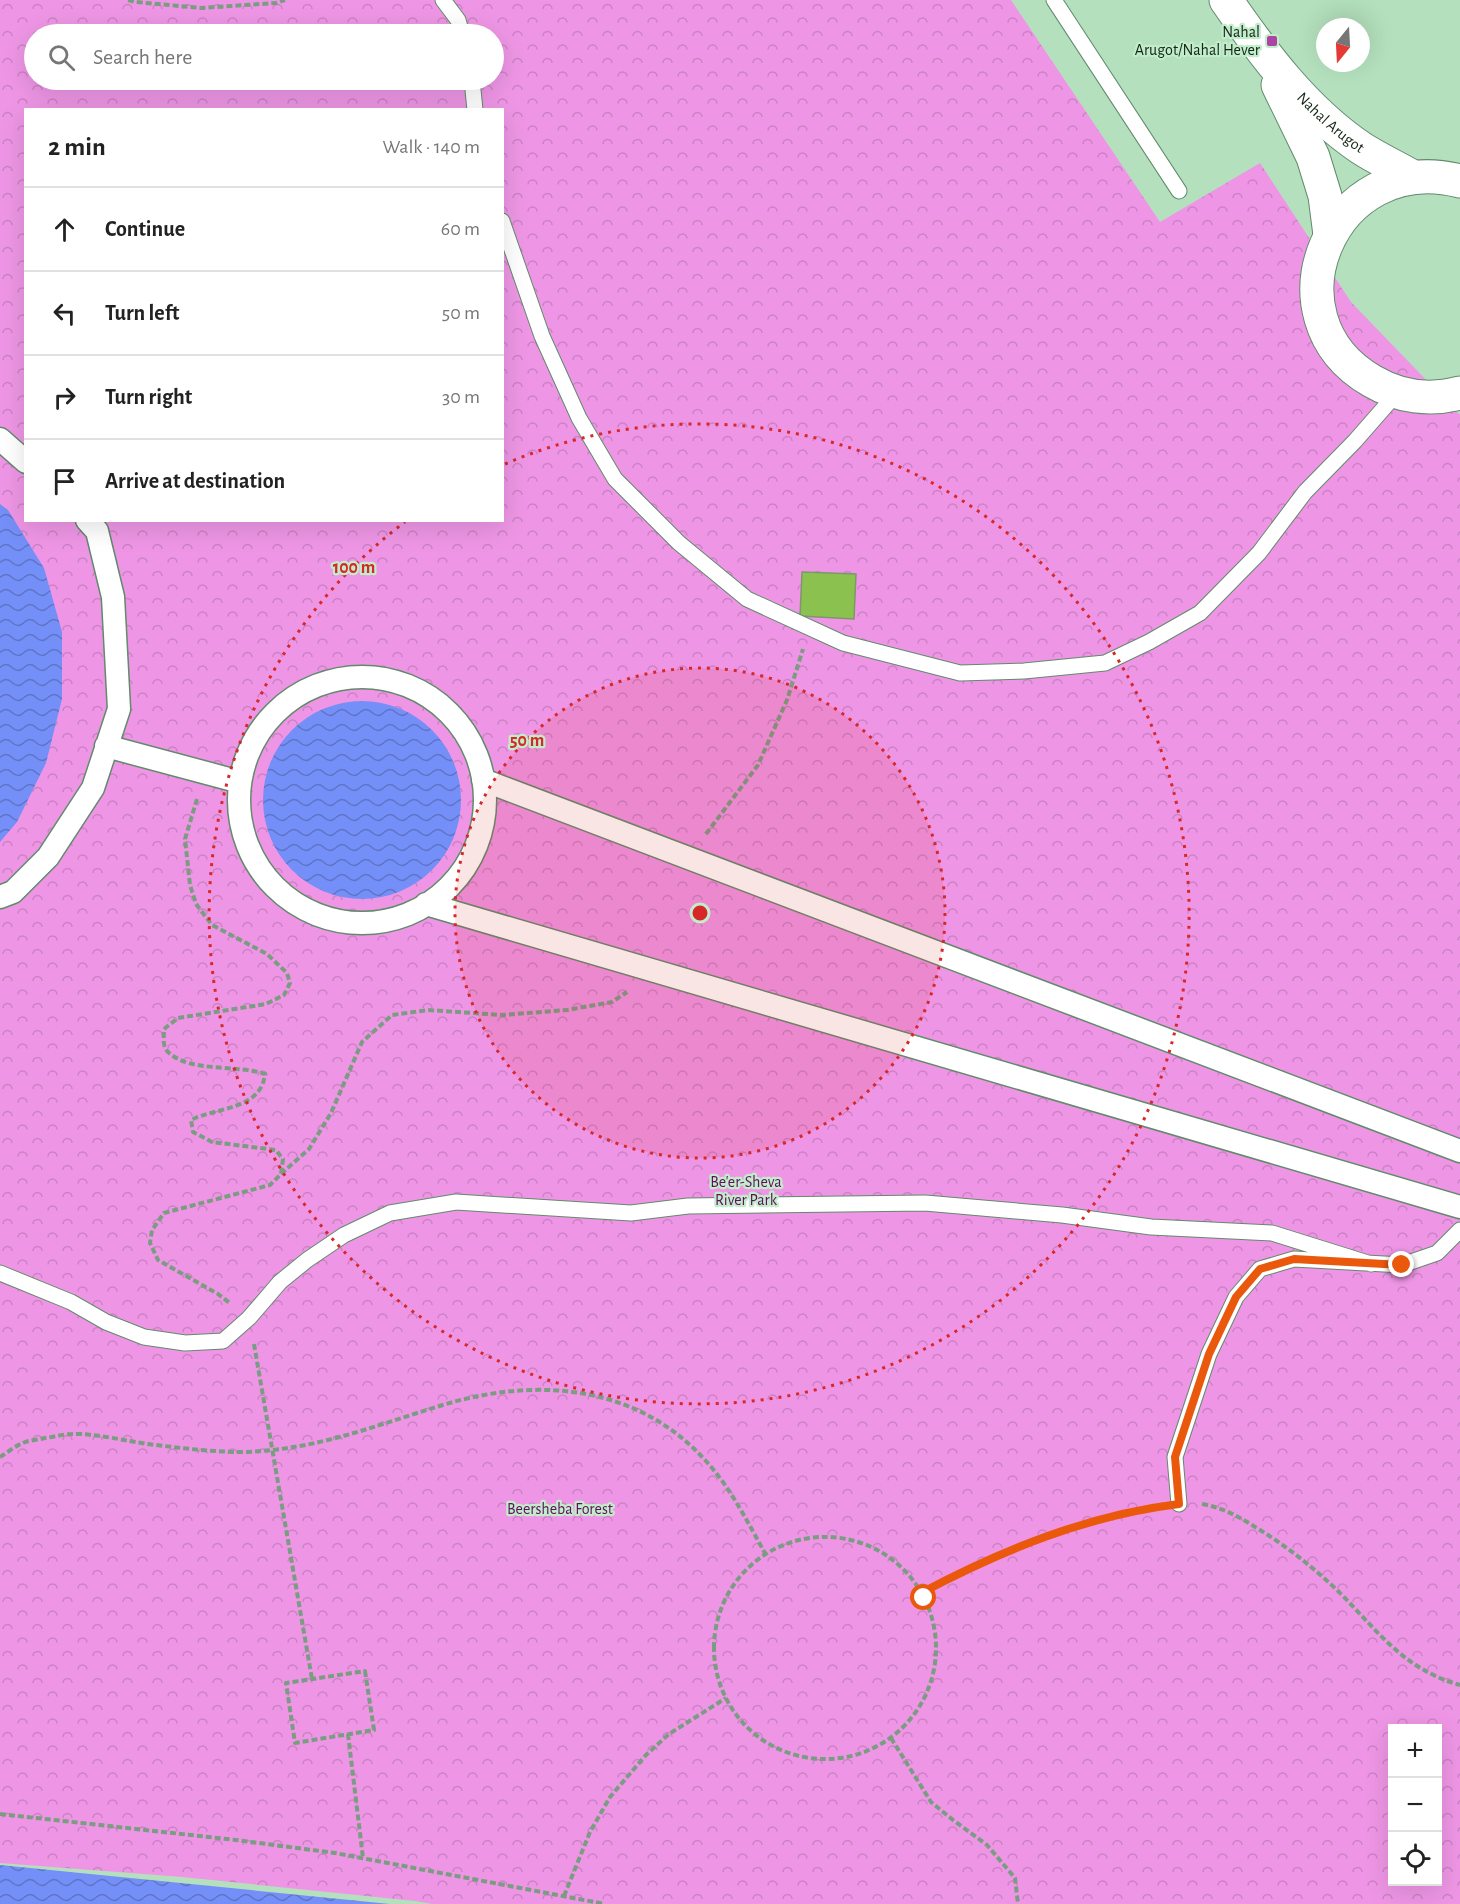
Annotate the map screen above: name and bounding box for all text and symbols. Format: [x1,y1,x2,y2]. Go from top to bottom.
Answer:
north arrow [1316,18,1370,72]
search box [24,24,504,90]
place label: Nahal Arugot/Nahal Hever [1135,24,1261,58]
marker: Nahal Arugot/Nahal Hever [1265,34,1279,48]
icon: search [45,41,78,74]
text: Search here [93,46,192,68]
street label: Nahal Arugot [1294,89,1367,156]
text: 2 min [48,134,106,160]
text: Walk · 140 m [382,137,480,157]
icon: ahead [48,213,81,246]
text: Continue [105,218,185,240]
text: 60 m [441,219,480,239]
icon: left [48,297,81,330]
text: Turn left [105,302,179,324]
text: 50 m [442,303,480,323]
icon: right [48,381,81,414]
text: Turn right [105,386,192,408]
text: 30 m [442,387,480,407]
icon: arrive [48,465,81,498]
text: Arrive at destination [105,470,285,492]
text: 100 m [333,559,375,577]
text: 50 m [510,732,544,750]
centre of rings [690,903,710,923]
park label: Be'er-Sheva River Park [710,1174,782,1208]
route end [1388,1251,1414,1277]
park label: Beersheba Forest [507,1501,613,1517]
route start [910,1584,936,1610]
map controls [1388,1724,1442,1886]
button: + [1388,1724,1442,1778]
button: − [1388,1778,1442,1832]
button: locate [1388,1832,1442,1886]

